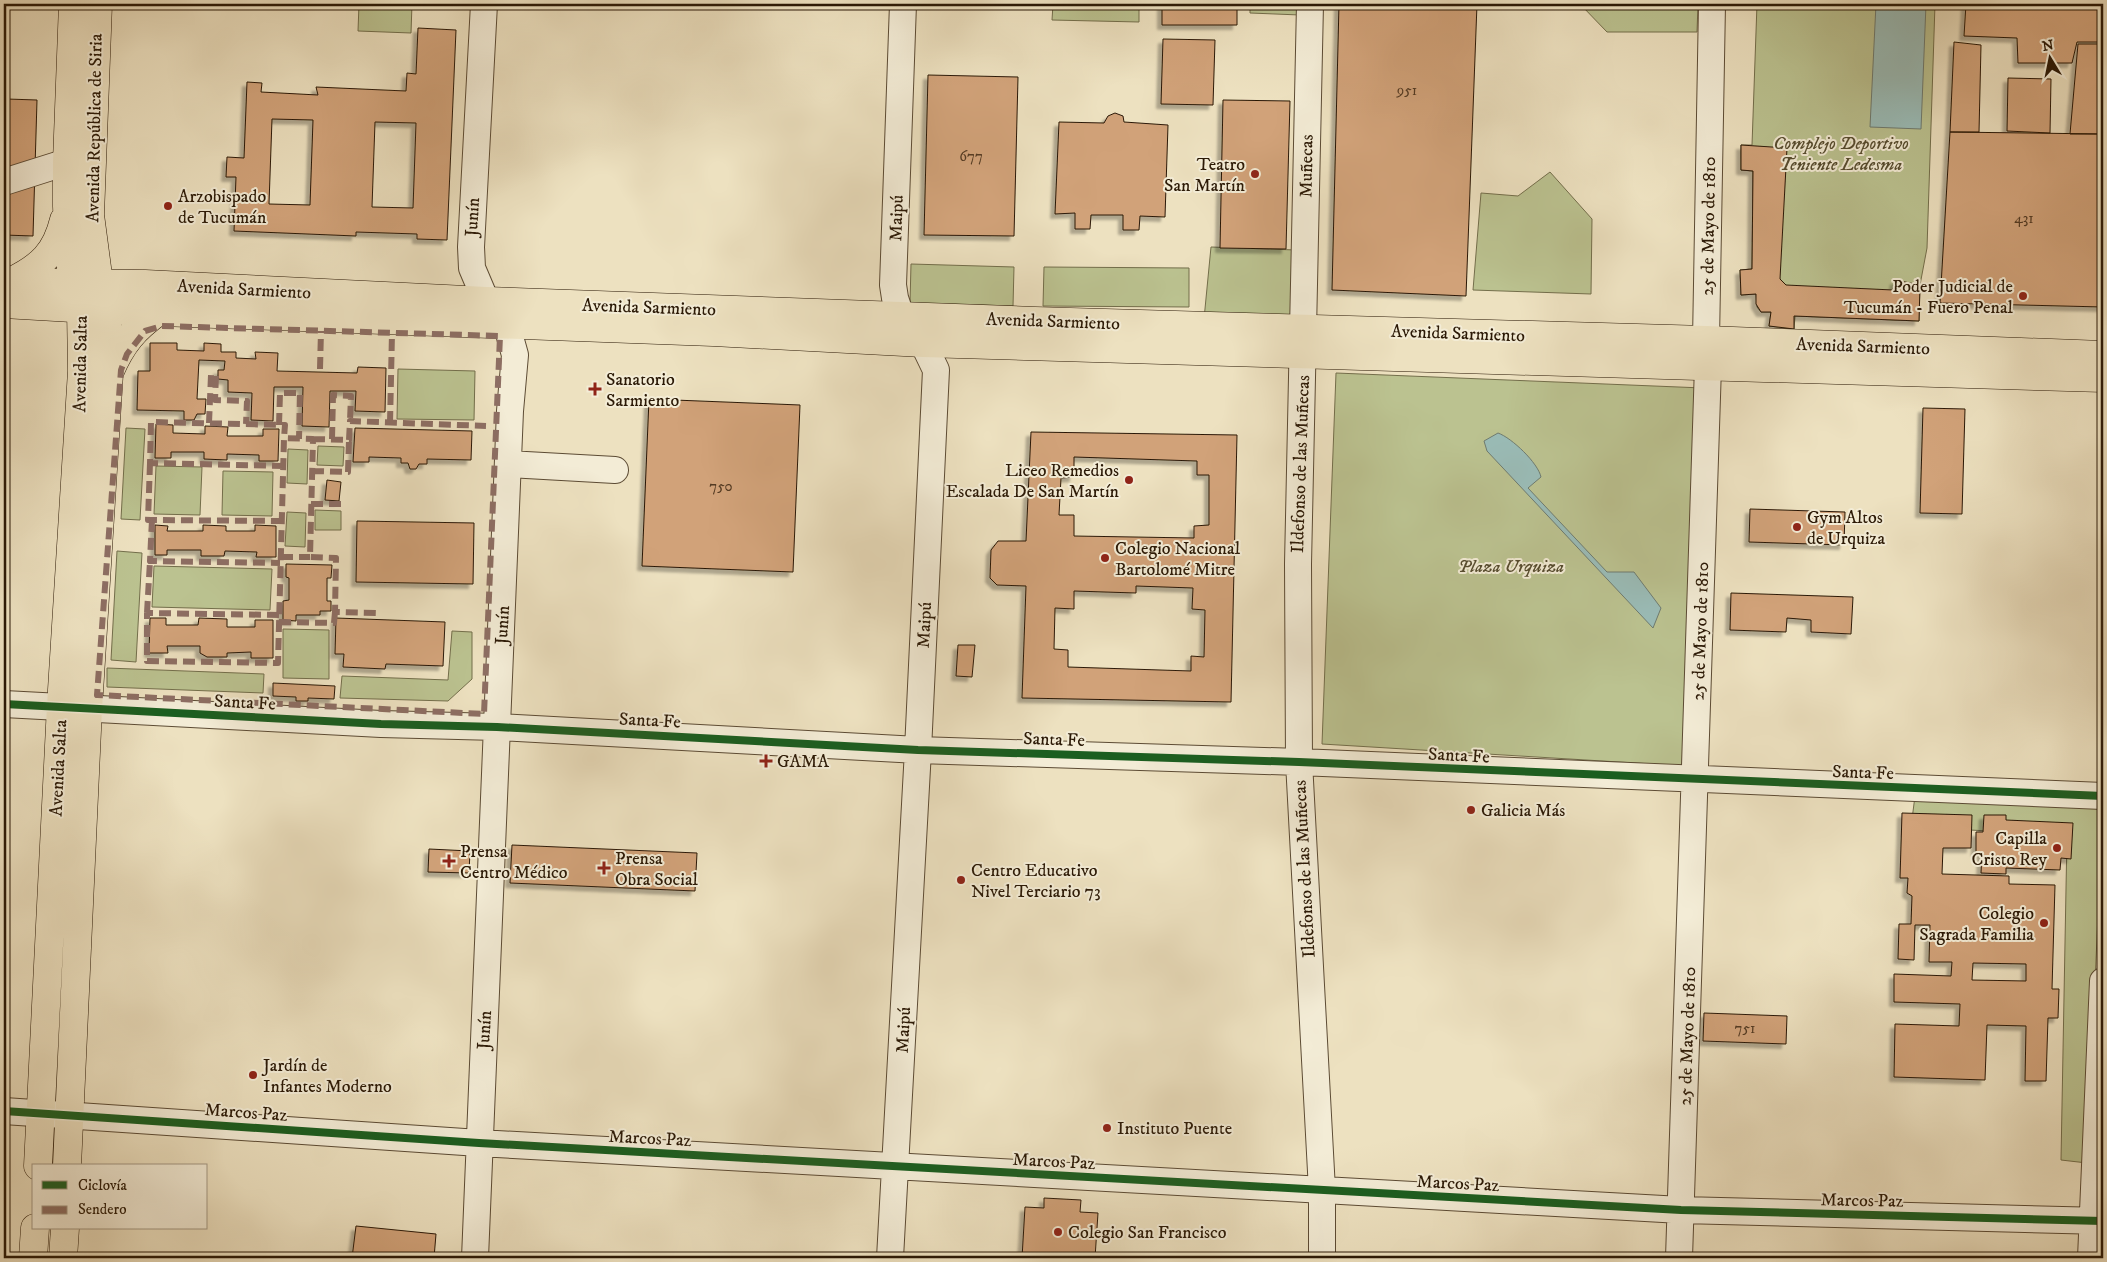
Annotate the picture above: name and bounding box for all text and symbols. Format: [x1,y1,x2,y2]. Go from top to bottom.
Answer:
north arrow [2024,32,2074,82]
street label: Avenida República de Siria [82,33,108,223]
text: N [2041,36,2056,56]
house number: 951 [1396,81,1417,100]
park label: Complejo Deportivo Teniente Ledesma [1773,133,1909,176]
street label: Muñecas [1295,134,1319,198]
house number: 677 [959,147,983,166]
place label: Teatro San Martín [1164,154,1246,197]
street label: 25 de Mayo de 1810 [1697,156,1721,296]
marker: Teatro San Martín [1249,168,1261,180]
place label: Arzobispado de Tucumán [178,186,267,229]
street label: Maipú [885,194,909,242]
street label: Junín [461,196,485,239]
marker: Arzobispado de Tucumán [162,200,174,212]
house number: 431 [2014,209,2034,228]
street label: Avenida Sarmiento [176,276,312,305]
place label: Poder Judicial de Tucumán - Fuero Penal [1844,276,2014,319]
marker: Poder Judicial de Tucumán - Fuero Penal [2017,290,2029,302]
street label: Avenida Sarmiento [582,295,717,321]
street label: Avenida Sarmiento [986,309,1121,335]
street label: Avenida Salta [69,315,93,413]
street label: Avenida Sarmiento [1391,321,1526,347]
street label: Avenida Sarmiento [1796,334,1931,360]
place label: Sanatorio Sarmiento [606,369,679,412]
street label: Ildefonso de las Muñecas [1287,375,1315,553]
marker: Sanatorio Sarmiento [588,382,602,396]
place label: Liceo Remedios Escalada De San Martín [946,460,1120,503]
marker: Liceo Remedios Escalada De San Martín [1123,474,1135,486]
house number: 750 [709,477,733,496]
place label: Gym Altos de Urquiza [1807,507,1885,550]
marker: Gym Altos de Urquiza [1791,521,1803,533]
place label: Colegio Nacional Bartolomé Mitre [1115,538,1241,581]
marker: Colegio Nacional Bartolomé Mitre [1099,552,1111,564]
park label: Plaza Urquiza [1458,556,1564,578]
street label: 25 de Mayo de 1810 [1688,561,1714,701]
street label: Maipú [913,601,937,649]
street label: Junín [491,604,515,647]
street label: Santa Fe [214,690,276,716]
street label: Santa Fe [619,708,681,734]
street label: Avenida Salta [45,719,73,817]
street label: Santa Fe [1023,728,1085,752]
street label: Santa Fe [1428,743,1490,769]
place label: GAMA [777,751,830,773]
marker: GAMA [759,754,773,768]
street label: Santa Fe [1832,761,1894,785]
street label: Ildefonso de las Muñecas [1289,779,1321,958]
place label: Galicia Más [1481,800,1565,822]
marker: Galicia Más [1465,804,1477,816]
place label: Capilla Cristo Rey [1972,828,2047,871]
place label: Prensa Centro Médico [460,841,568,884]
marker: Capilla Cristo Rey [2051,842,2063,854]
place label: Prensa Obra Social [615,848,699,891]
marker: Prensa Centro Médico [442,854,456,868]
place label: Centro Educativo Nivel Terciario 73 [971,860,1101,903]
marker: Prensa Obra Social [597,861,611,875]
marker: Centro Educativo Nivel Terciario 73 [955,874,967,886]
place label: Colegio Sagrada Familia [1919,903,2034,946]
marker: Colegio Sagrada Familia [2038,917,2050,929]
street label: 25 de Mayo de 1810 [1675,966,1701,1106]
street label: Maipú [892,1006,916,1054]
street label: Junín [473,1009,497,1052]
house number: 751 [1735,1019,1755,1038]
place label: Jardín de Infantes Moderno [261,1055,392,1098]
marker: Jardín de Infantes Moderno [247,1069,259,1081]
street label: Marcos Paz [204,1099,288,1127]
place label: Instituto Puente [1117,1118,1232,1140]
marker: Instituto Puente [1101,1122,1113,1134]
street label: Marcos Paz [608,1126,692,1152]
street label: Marcos Paz [1012,1149,1096,1175]
legend [32,1164,208,1230]
street label: Marcos Paz [1416,1171,1500,1197]
text: Ciclovía [78,1176,127,1195]
street label: Marcos Paz [1820,1189,1904,1213]
text: Sendero [78,1200,126,1219]
place label: Colegio San Francisco [1068,1222,1227,1244]
marker: Colegio San Francisco [1052,1226,1064,1238]

